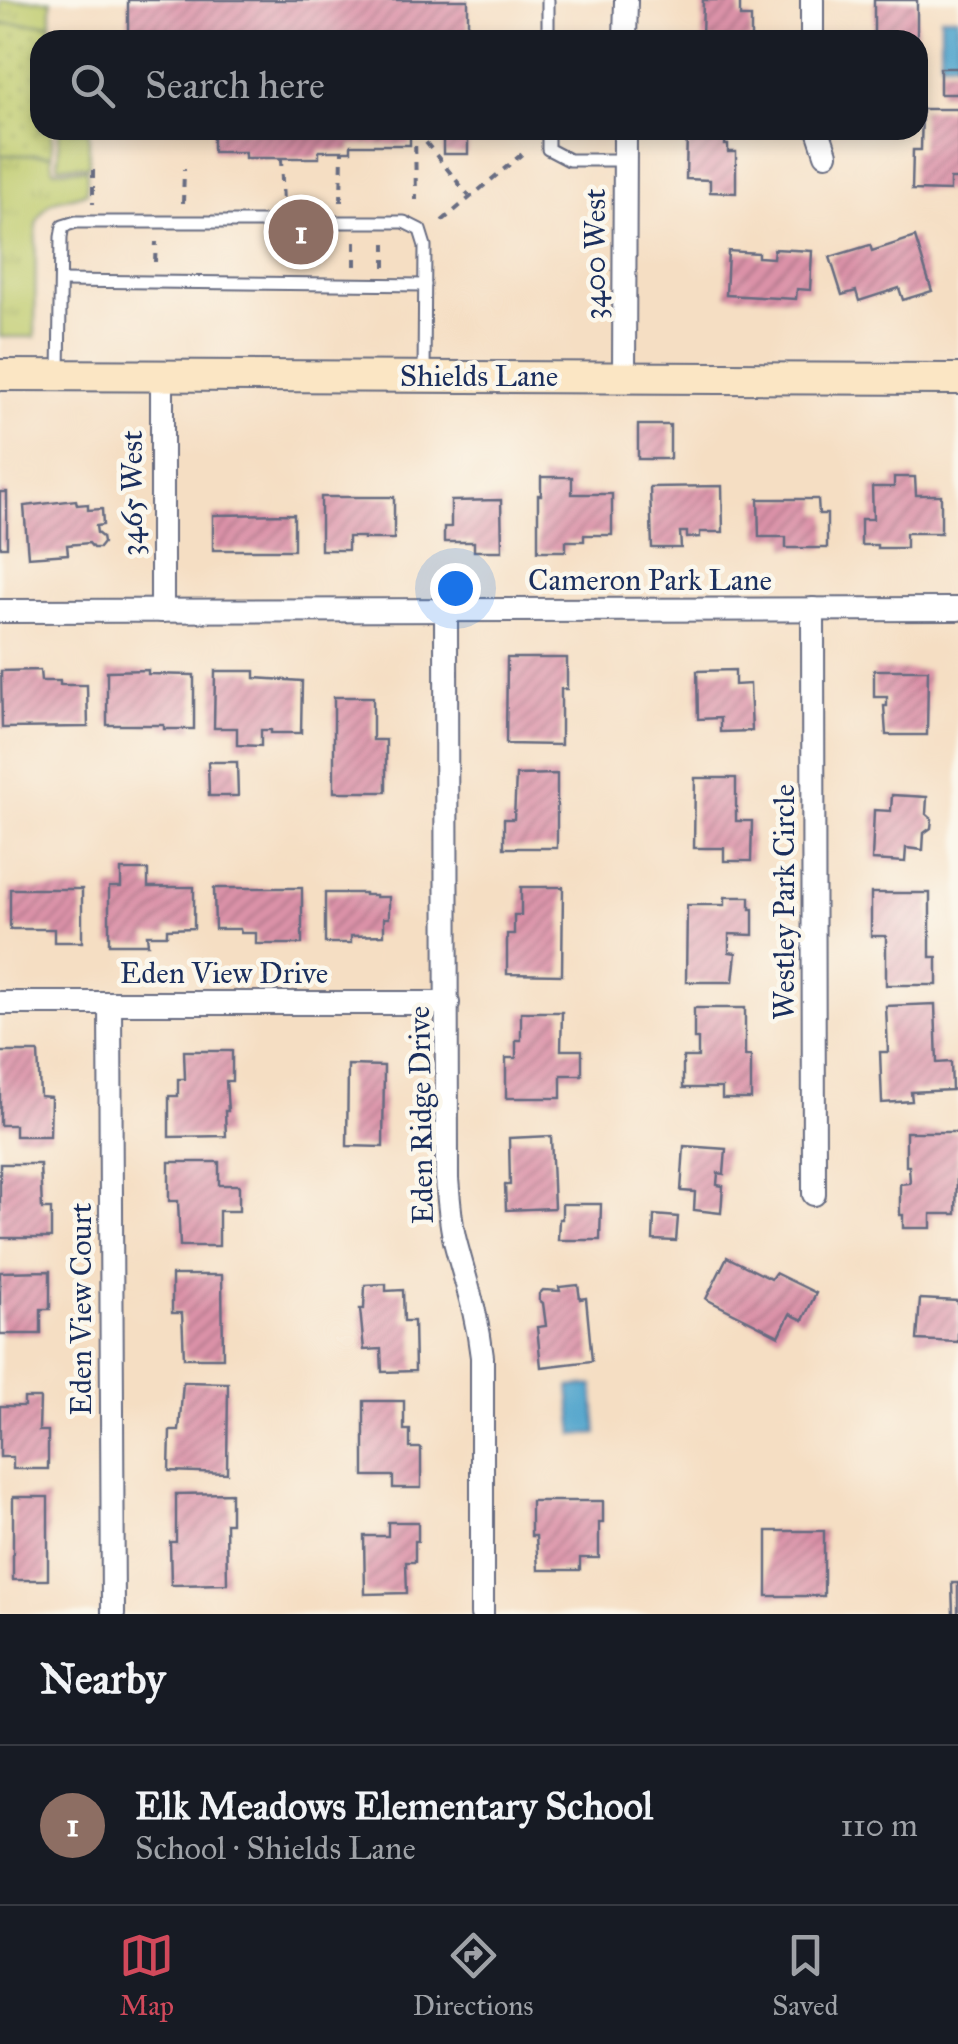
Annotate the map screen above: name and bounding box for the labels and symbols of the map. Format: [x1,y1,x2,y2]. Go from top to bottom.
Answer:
street label: 3400 West [577,188,613,320]
pin: 1 [268,194,334,270]
street label: Shields Lane [400,358,558,394]
street label: 3465 West [114,430,150,556]
street label: Cameron Park Lane [528,562,772,598]
your location [430,563,481,614]
street label: Westley Park Circle [766,784,802,1020]
street label: Eden View Drive [120,955,328,991]
street label: Eden Ridge Drive [401,1006,441,1224]
street label: Eden View Court [63,1202,99,1415]

